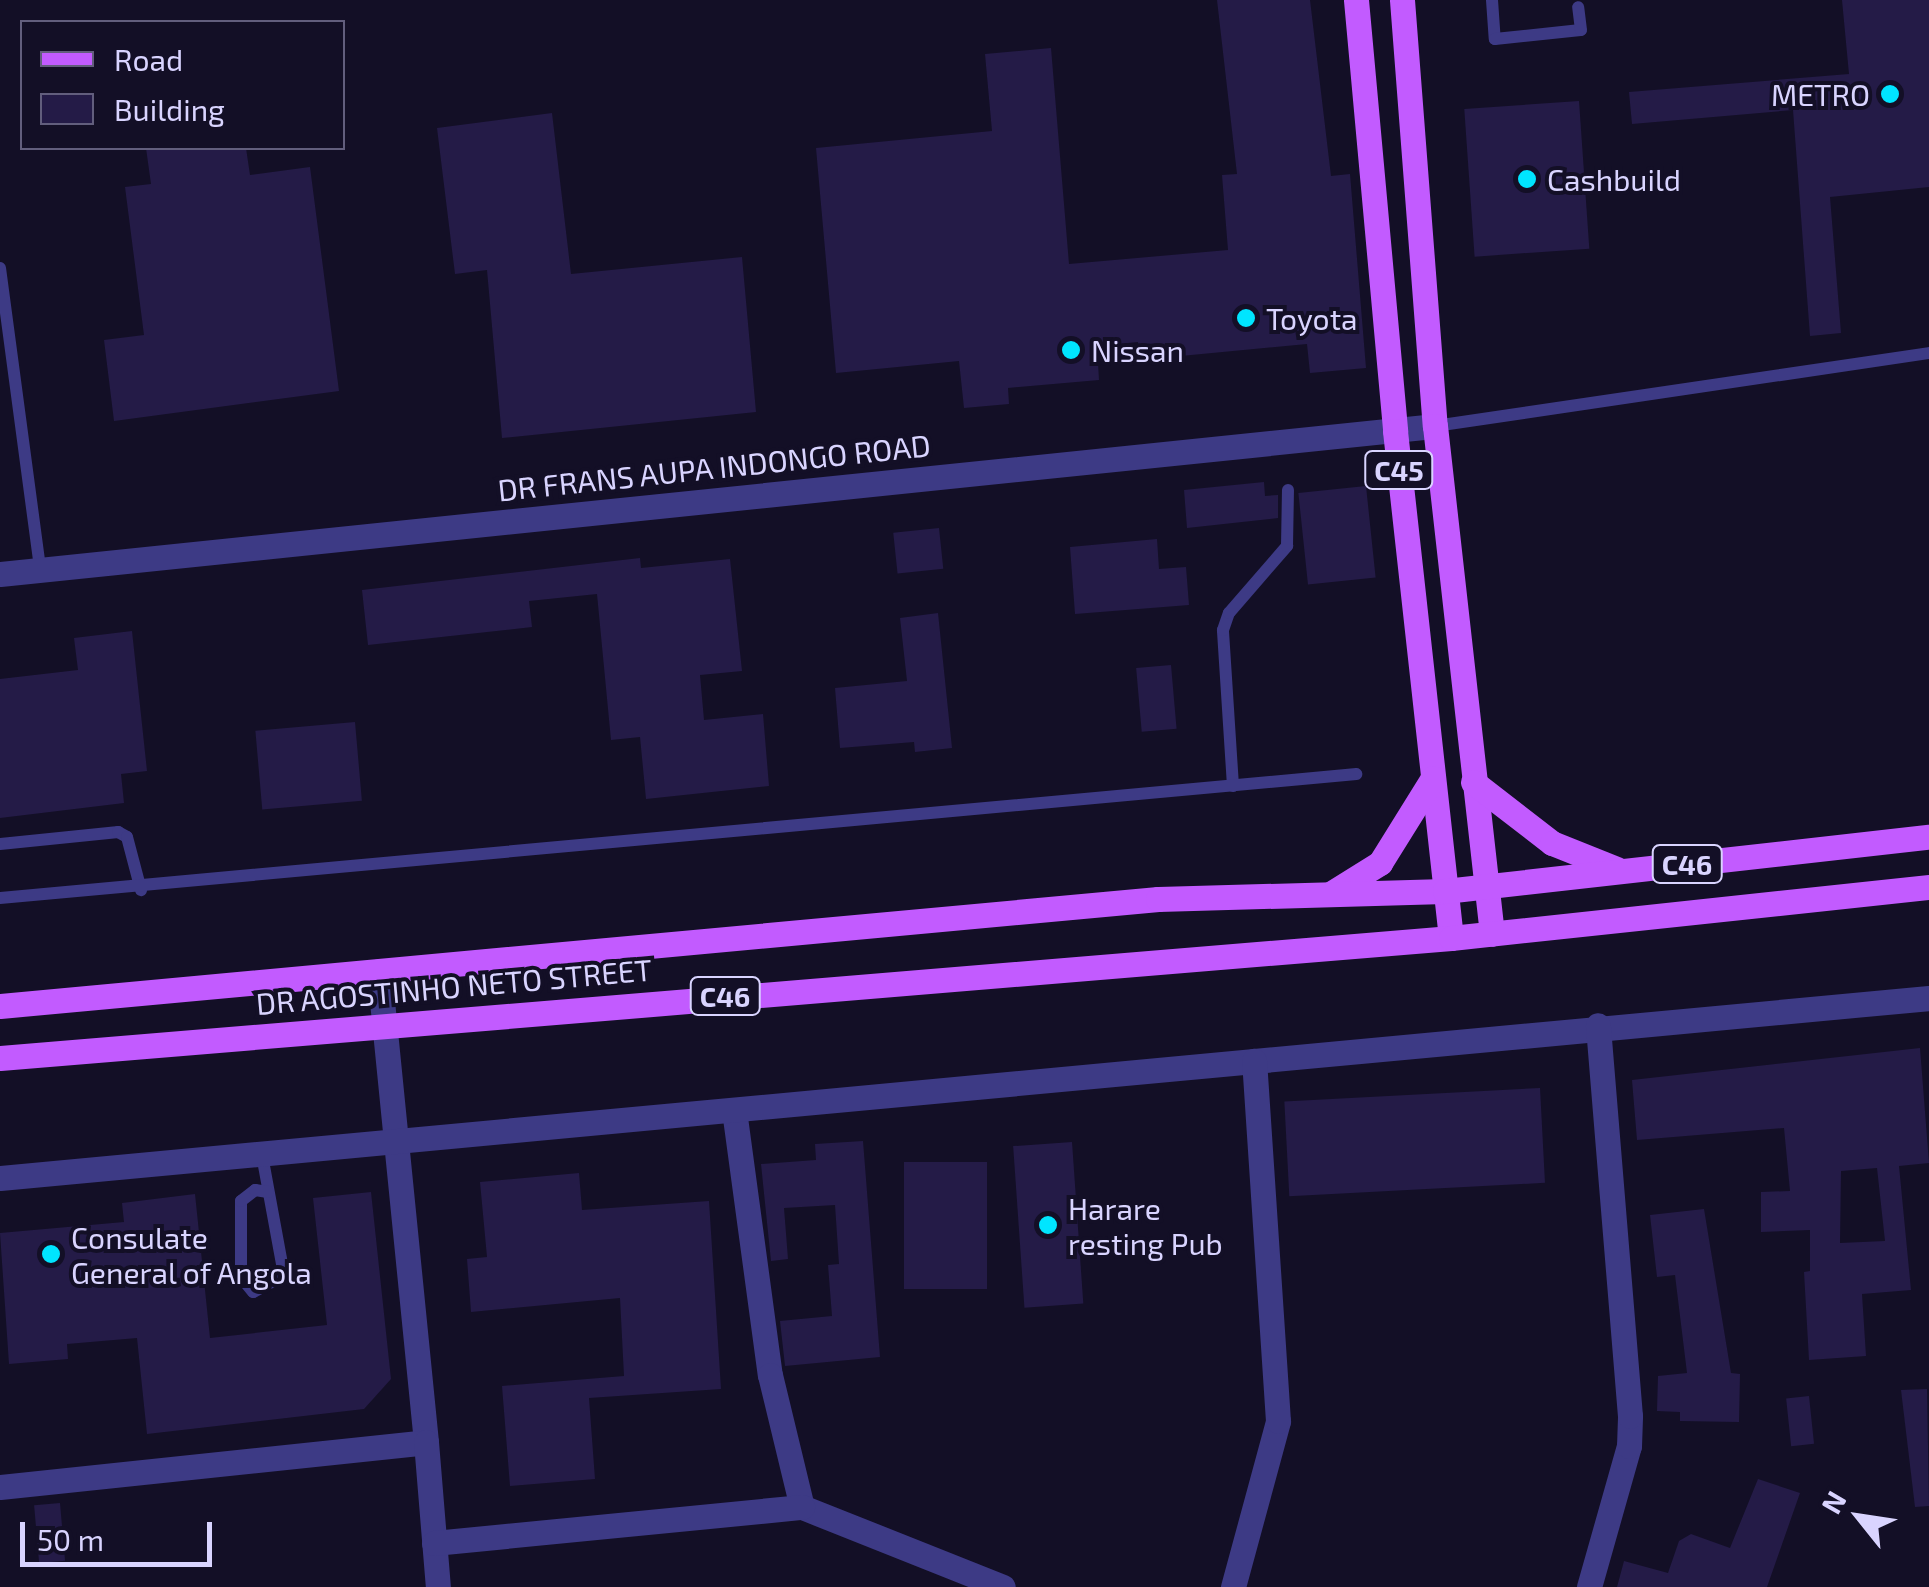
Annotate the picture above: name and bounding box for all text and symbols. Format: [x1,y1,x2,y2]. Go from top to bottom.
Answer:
legend [20,20,345,150]
text: Road [114,41,183,77]
place label: METRO [1771,76,1870,112]
marker: METRO [1879,83,1901,105]
text: Building [114,91,225,127]
place label: Cashbuild [1547,161,1681,197]
marker: Cashbuild [1516,168,1538,190]
place label: Toyota [1266,300,1358,336]
marker: Toyota [1235,307,1257,329]
place label: Nissan [1091,332,1184,368]
marker: Nissan [1060,339,1082,361]
street label: DR FRANS AUPA INDONGO ROAD [495,426,933,508]
road number: C45 [1364,447,1434,493]
road number: C46 [1650,841,1724,887]
street label: DR AGOSTINHO NETO STREET [254,951,654,1021]
road number: C46 [688,973,762,1019]
place label: Harare resting Pub [1068,1190,1223,1260]
marker: Harare resting Pub [1037,1214,1059,1236]
place label: Consulate General of Angola [71,1219,314,1290]
marker: Consulate General of Angola [40,1243,62,1265]
north arrow [1809,1467,1909,1567]
text: N [1813,1485,1853,1519]
scale bar [25,1502,218,1564]
text: 50 m [37,1521,104,1557]

